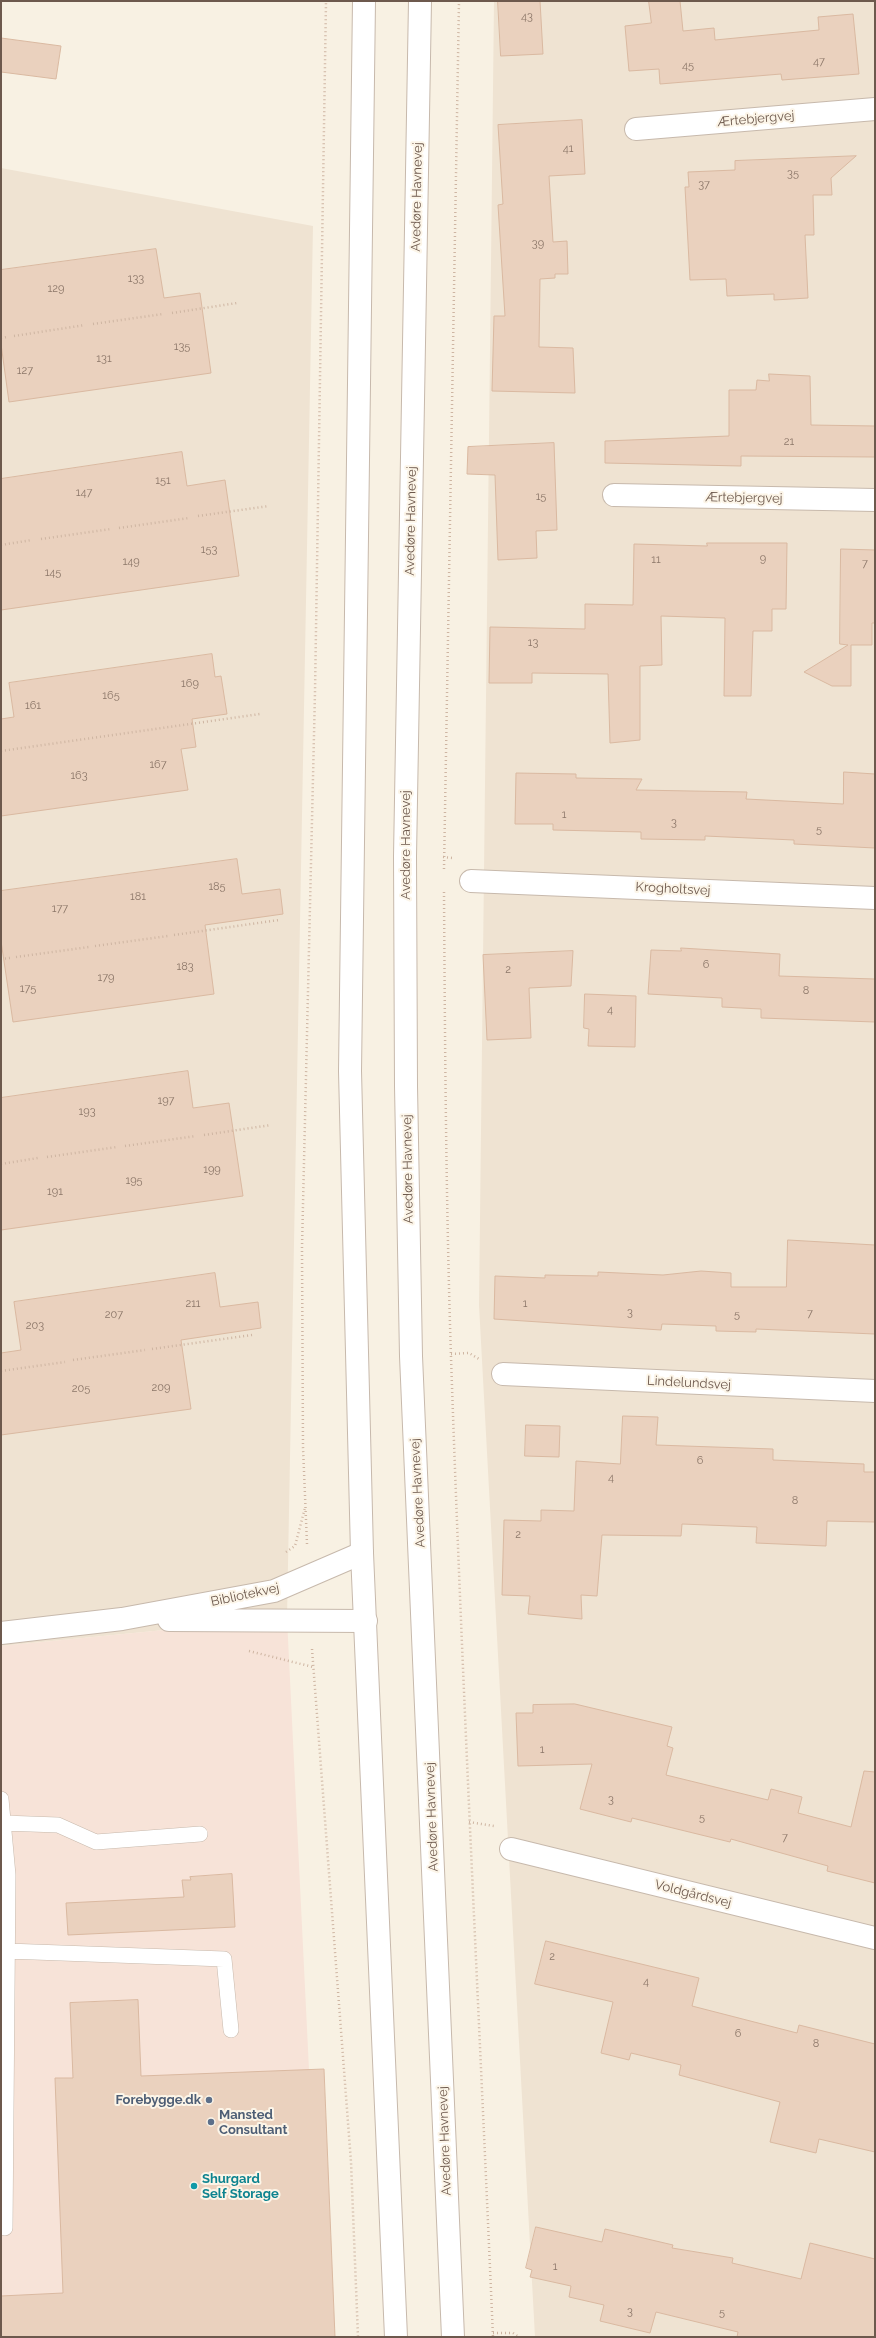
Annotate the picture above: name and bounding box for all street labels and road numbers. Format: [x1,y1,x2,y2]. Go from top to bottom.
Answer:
street label: Ærtebjergvej [717,108,795,130]
street label: Avedøre Havnevej [408,142,426,252]
street label: Avedøre Havnevej [402,466,420,576]
street label: Ærtebjergvej [705,490,783,506]
street label: Avedøre Havnevej [398,790,414,900]
street label: Krogholtsvej [635,879,711,899]
street label: Avedøre Havnevej [399,1114,417,1224]
street label: Lindelundsvej [647,1373,731,1393]
street label: Avedøre Havnevej [407,1438,429,1548]
street label: Bibliotekvej [209,1580,281,1610]
street label: Avedøre Havnevej [422,1762,442,1872]
street label: Voldgårdsvej [653,1877,733,1911]
street label: Avedøre Havnevej [435,2086,455,2196]

